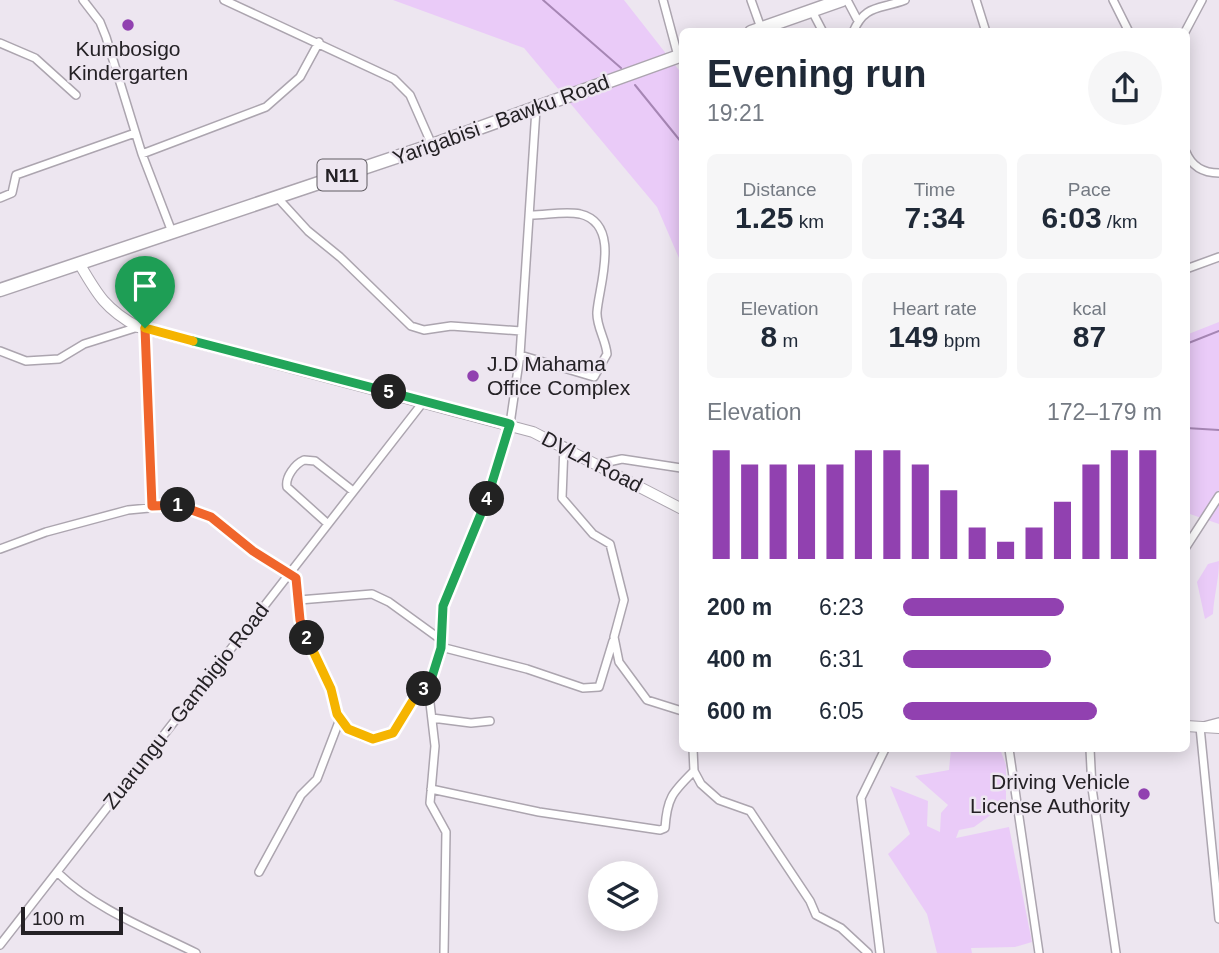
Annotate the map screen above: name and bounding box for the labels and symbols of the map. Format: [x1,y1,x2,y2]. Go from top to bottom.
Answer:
marker: Kumbosigo Kindergarten [120,17,136,33]
place label: Kumbosigo Kindergarten [68,37,188,84]
street label: Yarigabisi - Bawku Road [390,70,612,169]
road number: N11 [318,160,366,190]
pin [115,256,175,328]
place label: J.D Mahama Office Complex [487,352,631,399]
marker: J.D Mahama Office Complex [465,368,481,384]
pin: 5 [372,374,406,410]
street label: DVLA Road [538,426,646,497]
pin: 4 [470,482,504,516]
pin: 1 [160,488,196,522]
street label: Zuarungu - Gambigio Road [98,598,273,813]
pin: 2 [290,620,324,656]
pin: 3 [406,672,442,706]
place label: Driving Vehicle License Authority [970,770,1130,817]
marker: Driving Vehicle License Authority [1136,786,1152,802]
scale bar [21,904,122,936]

